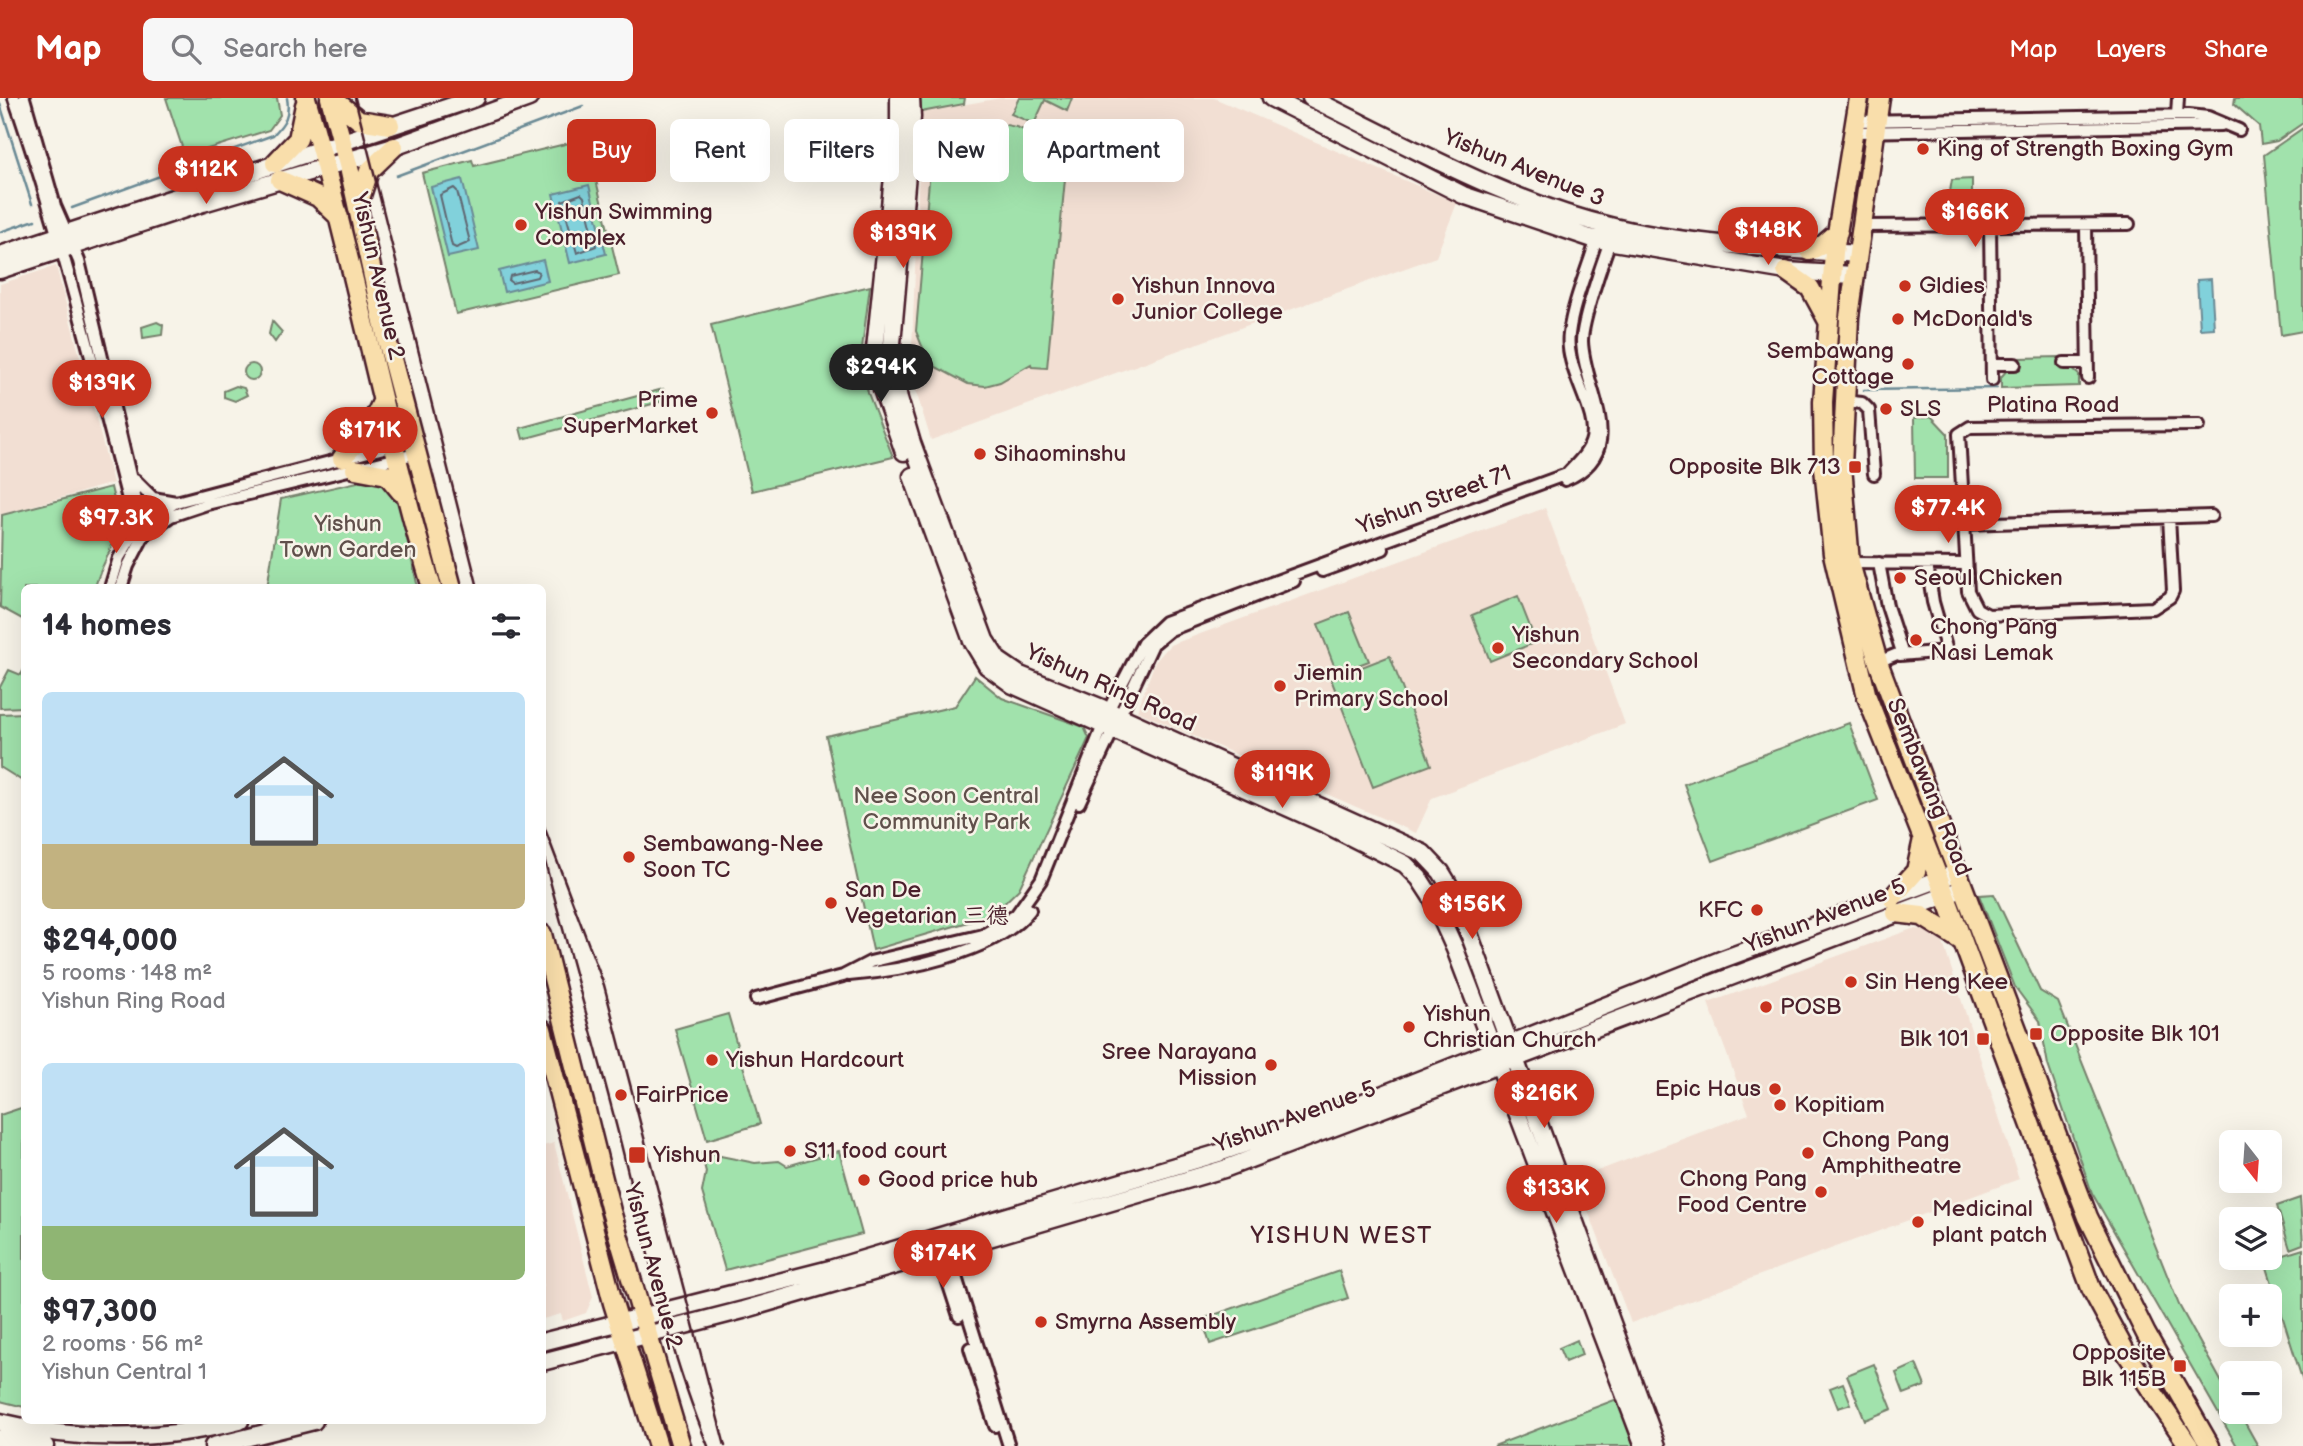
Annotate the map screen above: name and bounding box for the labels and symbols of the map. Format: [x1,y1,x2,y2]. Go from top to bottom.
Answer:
street label: Yishun Avenue 3 [1438,123,1609,213]
place label: King of Strength Boxing Gym [1937,135,2234,163]
marker: King of Strength Boxing Gym [1915,141,1931,157]
pin: $112K [157,146,255,206]
street label: Yishun Avenue 2 [345,189,411,363]
pin: $166K [1926,190,2024,249]
place label: Yishun Swimming Complex [534,198,713,252]
pin: $148K [1719,208,1817,267]
pin: $139K [854,211,952,270]
marker: Yishun Swimming Complex [513,217,529,233]
place label: Yishun Innova Junior College [1131,272,1283,326]
place label: Gldies [1919,272,1985,300]
marker: Gldies [1897,278,1913,294]
marker: Yishun Innova Junior College [1110,291,1126,307]
place label: McDonald's [1912,305,2033,333]
marker: McDonald's [1890,311,1906,327]
place label: Sembawang Cottage [1767,337,1894,391]
pin: $294K [832,344,930,404]
marker: Sembawang Cottage [1900,356,1916,372]
pin: $139K [53,360,151,420]
place label: Prime SuperMarket [563,386,698,440]
street label: Platina Road [1987,391,2119,419]
place label: SLS [1900,395,1941,423]
marker: SLS [1878,401,1894,417]
marker: Prime SuperMarket [704,405,720,421]
pin: $171K [321,408,419,467]
place label: Sihaominshu [994,440,1126,468]
marker: Sihaominshu [972,446,988,462]
place label: Opposite Blk 713 [1669,453,1841,481]
street label: Yishun Street 71 [1352,459,1515,541]
marker: Opposite Blk 713 [1847,459,1863,475]
pin: $77.4K [1891,486,2005,545]
pin: $97.3K [59,496,173,555]
park label: Yishun Town Garden [280,510,416,564]
place label: Seoul Chicken [1914,564,2063,592]
marker: Seoul Chicken [1892,570,1908,586]
place label: Chong Pang Nasi Lemak [1930,613,2057,667]
place label: Yishun Secondary School [1511,621,1698,675]
marker: Chong Pang Nasi Lemak [1908,632,1924,648]
street label: Yishun Ring Road [1021,637,1201,738]
marker: Yishun Secondary School [1490,640,1506,656]
place label: Jiemin Primary School [1294,659,1448,713]
marker: Jiemin Primary School [1272,678,1288,694]
street label: Sembawang Road [1881,694,1977,880]
pin: $119K [1233,750,1331,810]
park label: Nee Soon Central Community Park [853,782,1039,836]
place label: Sembawang-Nee Soon TC [643,830,823,884]
marker: Sembawang-Nee Soon TC [621,849,637,865]
street label: Yishun Avenue 5 [1740,872,1910,960]
place label: San De Vegetarian 三德 [845,876,1009,930]
pin: $156K [1423,882,1521,941]
marker: San De Vegetarian 三德 [823,895,839,911]
place label: KFC [1698,896,1743,924]
marker: KFC [1749,902,1765,918]
place label: Sin Heng Kee [1865,968,2008,996]
marker: Sin Heng Kee [1843,974,1859,990]
place label: POSB [1780,993,1842,1021]
marker: POSB [1758,999,1774,1015]
place label: Yishun Christian Church [1422,1000,1596,1054]
marker: Yishun Christian Church [1401,1019,1417,1035]
place label: Opposite Blk 101 [2050,1020,2220,1048]
place label: Blk 101 [1899,1025,1969,1053]
marker: Opposite Blk 101 [2028,1026,2044,1042]
marker: Blk 101 [1975,1031,1991,1047]
place label: Sree Narayana Mission [1102,1038,1257,1092]
place label: Yishun Hardcourt [725,1046,904,1074]
marker: Yishun Hardcourt [704,1052,720,1068]
marker: Sree Narayana Mission [1263,1057,1279,1073]
pin: $216K [1495,1070,1593,1130]
street label: Yishun Avenue 5 [1209,1075,1380,1160]
place label: Epic Haus [1655,1075,1761,1103]
place label: FairPrice [635,1081,729,1109]
marker: Epic Haus [1767,1081,1783,1097]
marker: FairPrice [613,1087,629,1103]
place label: Kopitiam [1794,1091,1885,1119]
marker: Kopitiam [1772,1097,1788,1113]
place label: Chong Pang Amphitheatre [1822,1126,1962,1180]
north arrow [2219,1130,2282,1194]
place label: S11 food court [804,1137,947,1165]
place label: Yishun [652,1141,721,1169]
marker: S11 food court [782,1143,798,1159]
marker: Yishun [627,1145,647,1165]
marker: Chong Pang Amphitheatre [1800,1145,1816,1161]
place label: Chong Pang Food Centre [1677,1165,1807,1219]
place label: Good price hub [878,1166,1038,1194]
pin: $133K [1507,1166,1605,1225]
marker: Good price hub [856,1172,872,1188]
street label: Yishun Avenue 2 [617,1179,689,1353]
marker: Chong Pang Food Centre [1813,1184,1829,1200]
place label: Medicinal plant patch [1932,1195,2047,1249]
marker: Medicinal plant patch [1910,1214,1926,1230]
district label: YISHUN WEST [1250,1221,1433,1250]
pin: $174K [894,1230,992,1290]
place label: Smyrna Assembly [1055,1308,1237,1336]
marker: Smyrna Assembly [1033,1314,1049,1330]
place label: Opposite Blk 115B [2072,1339,2166,1393]
marker: Opposite Blk 115B [2172,1358,2188,1374]

